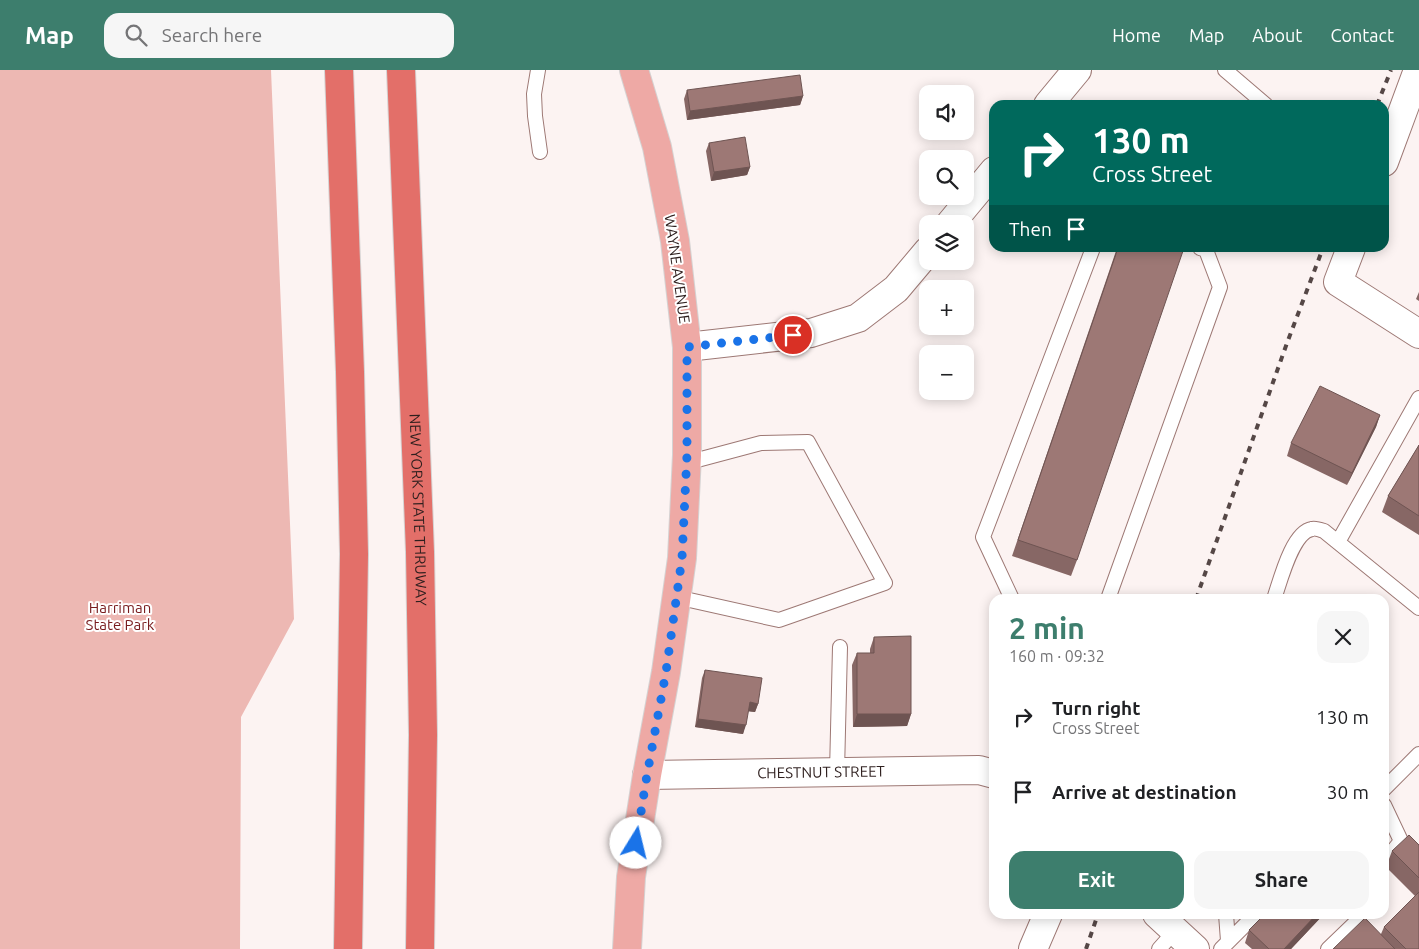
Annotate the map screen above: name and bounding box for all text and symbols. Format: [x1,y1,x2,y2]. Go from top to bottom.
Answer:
search box [104,13,454,58]
icon: search [122,21,150,49]
text: Map [25,22,74,49]
text: Search here [162,24,262,46]
text: Home [1112,25,1161,45]
text: Map [1189,25,1224,45]
text: About [1252,25,1302,45]
text: Contact [1330,25,1394,45]
map controls [919,85,974,400]
button: sound [919,85,974,140]
icon: right [1009,120,1074,185]
text: 130 m [1092,120,1190,160]
button: search [919,150,974,205]
text: Cross Street [1092,161,1212,186]
street label: WAYNE AVENUE [661,213,694,325]
button: layers [919,215,974,270]
icon: arrive [1062,215,1090,243]
text: Then [1009,218,1052,240]
button: + [919,280,974,335]
pin [772,314,814,356]
icon: arrive [779,321,807,349]
button: − [919,345,974,400]
street label: NEW YORK STATE THRUWAY [407,413,430,606]
park label: Harriman State Park [86,599,155,633]
text: 2 min [1009,611,1085,645]
button: close [1317,611,1369,663]
text: 160 m · 09:32 [1009,647,1105,665]
text: Turn right [1052,697,1140,719]
icon: right [1009,703,1037,731]
text: 130 m [1316,706,1369,728]
text: Cross Street [1052,719,1139,737]
street label: CHESTNUT STREET [757,762,886,781]
icon: arrive [1009,778,1037,806]
text: Arrive at destination [1052,781,1237,803]
text: 30 m [1327,781,1369,803]
position arrow [609,816,661,868]
button: Exit [1009,851,1184,909]
button: Share [1194,851,1369,909]

